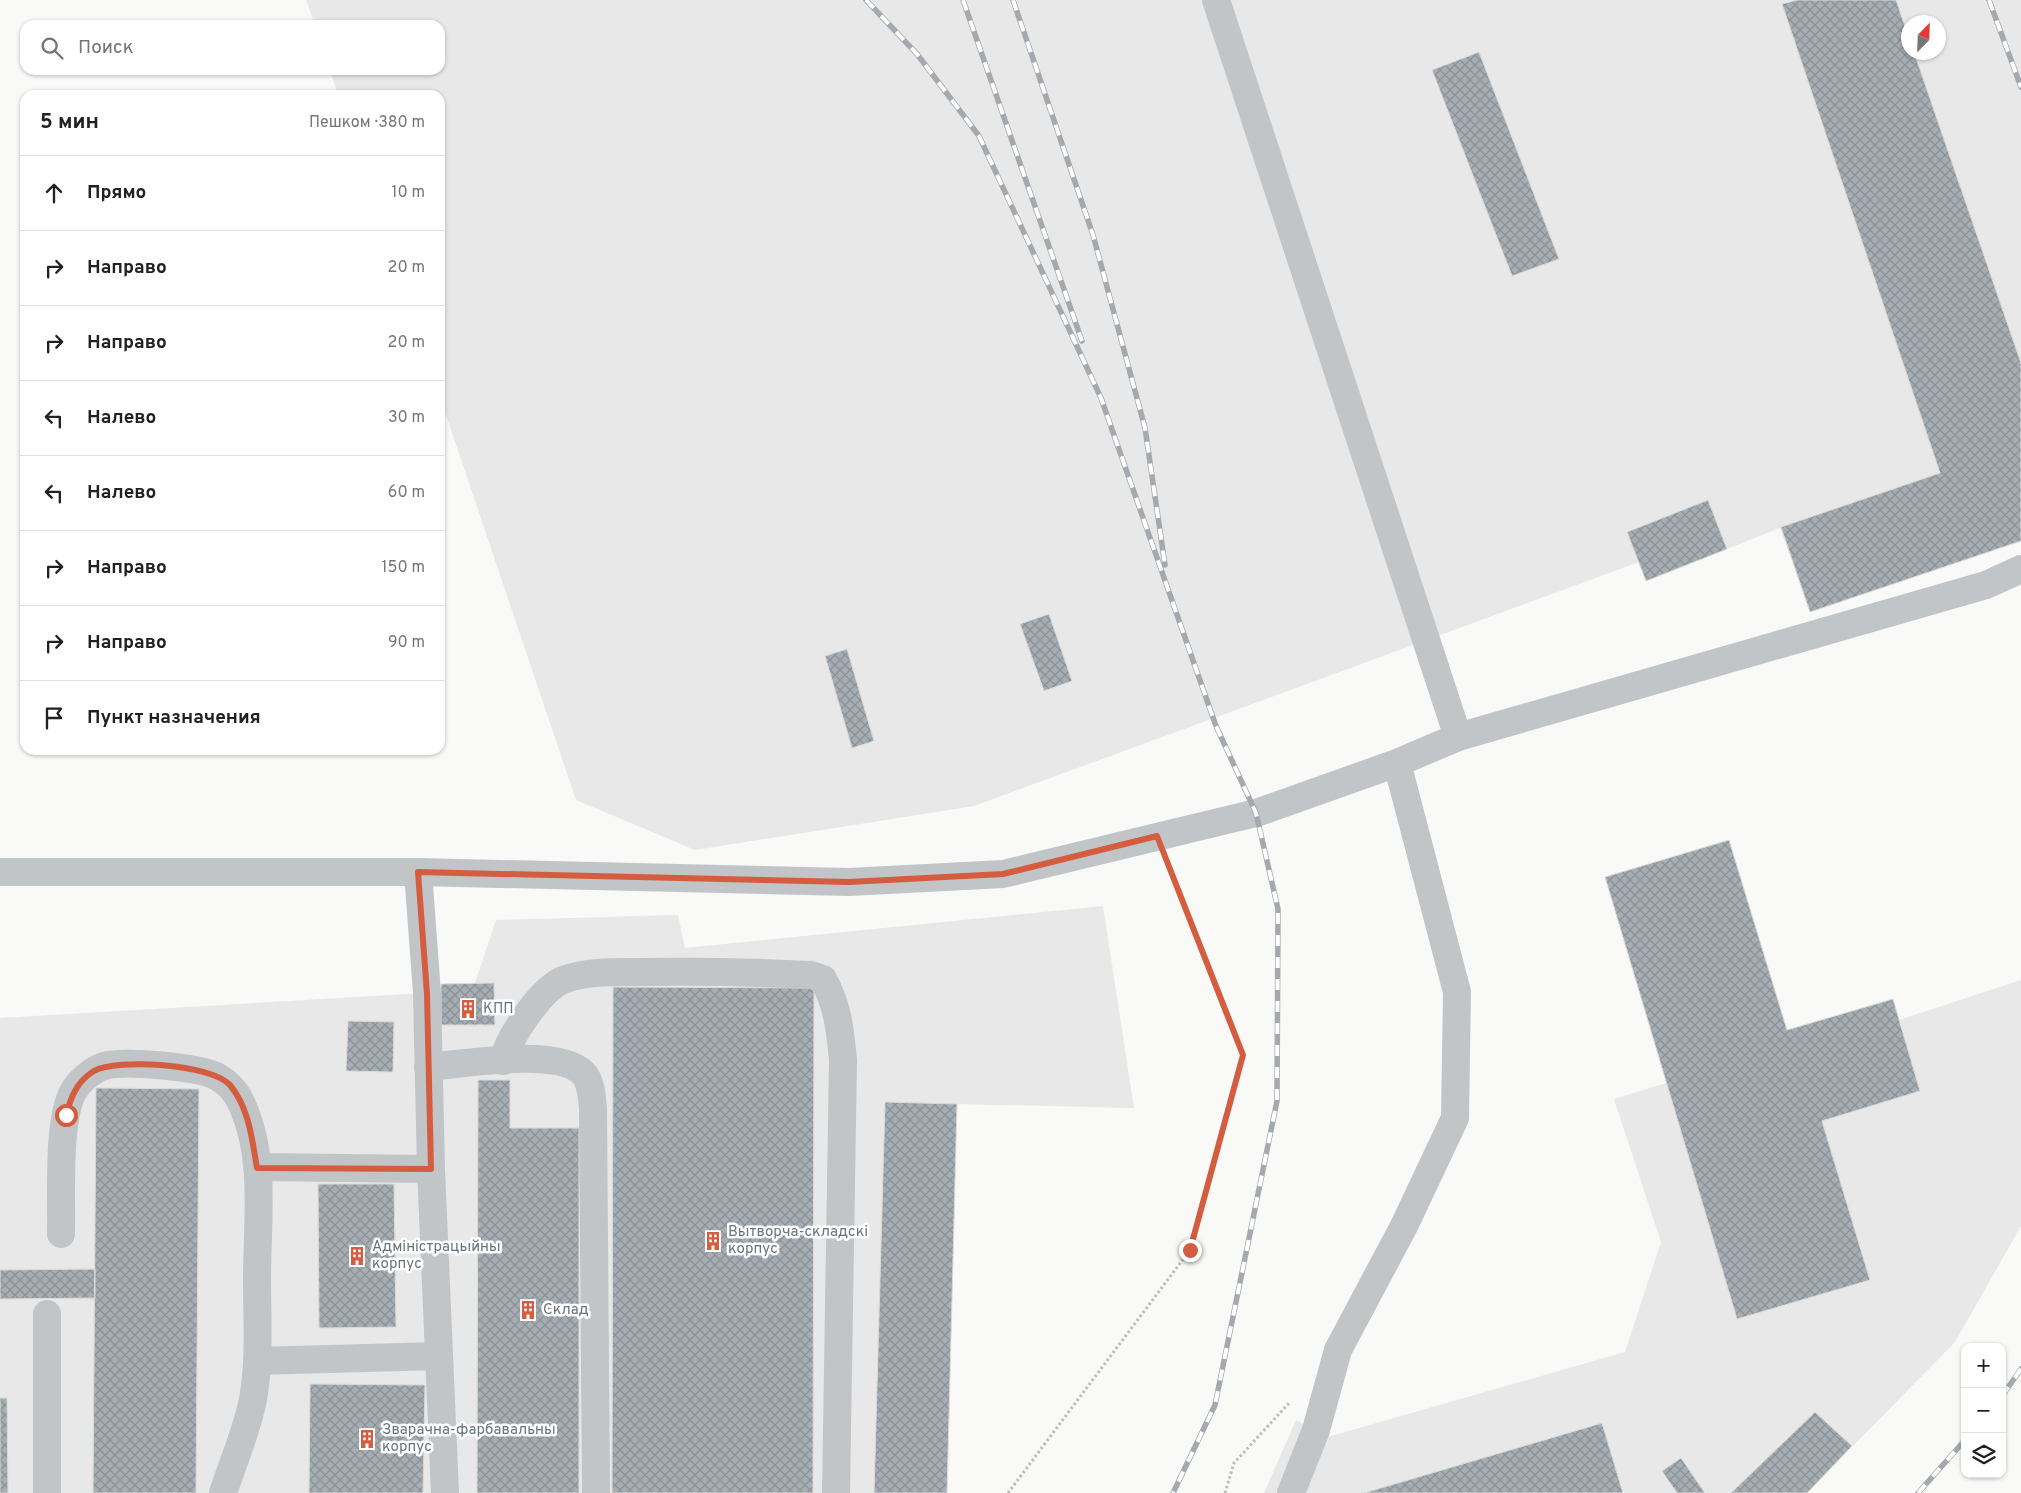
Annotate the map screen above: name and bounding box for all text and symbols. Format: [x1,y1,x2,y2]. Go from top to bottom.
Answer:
north arrow [1901,15,1946,60]
search box [20,20,445,75]
icon: search [38,34,66,62]
text: Поиск [78,36,134,60]
text: 5 мин [40,109,99,136]
text: Пешком · 380 m [309,113,425,133]
icon: ahead [40,179,68,207]
text: Прямо [87,181,146,205]
text: 10 m [391,183,425,203]
icon: right [40,254,68,282]
text: Направо [87,256,167,280]
text: 20 m [388,258,425,278]
icon: right [40,329,68,357]
text: Направо [87,331,167,355]
text: 20 m [388,333,425,353]
icon: left [40,404,68,432]
text: Налево [87,406,156,430]
text: 30 m [388,408,425,428]
icon: left [40,479,68,507]
text: Налево [87,481,156,505]
text: 60 m [388,483,425,503]
icon: right [40,554,68,582]
text: Направо [87,556,167,580]
text: 150 m [382,558,425,578]
icon: right [40,629,68,657]
text: Направо [87,631,167,655]
text: 90 m [388,633,425,653]
icon: arrive [40,704,68,732]
text: Пункт назначения [87,706,261,730]
building icon: КПП [457,998,479,1020]
place label: КПП [483,1000,514,1019]
route start [55,1104,78,1127]
place label: Вытворча-складскі корпус [728,1223,868,1259]
building icon: Вытворча-складскі корпус [702,1230,724,1252]
place label: Адміністрацыйны корпус [372,1238,501,1274]
route end [1179,1239,1202,1262]
building icon: Адміністрацыйны корпус [346,1245,368,1267]
building icon: Склад [517,1299,539,1321]
place label: Склад [543,1301,589,1320]
map controls [1961,1343,2006,1478]
button: + [1961,1343,2006,1388]
button: − [1961,1388,2006,1433]
place label: Зварачна-фарбавальны корпус [382,1421,556,1457]
building icon: Зварачна-фарбавальны корпус [356,1428,378,1450]
button: layers [1961,1433,2006,1478]

